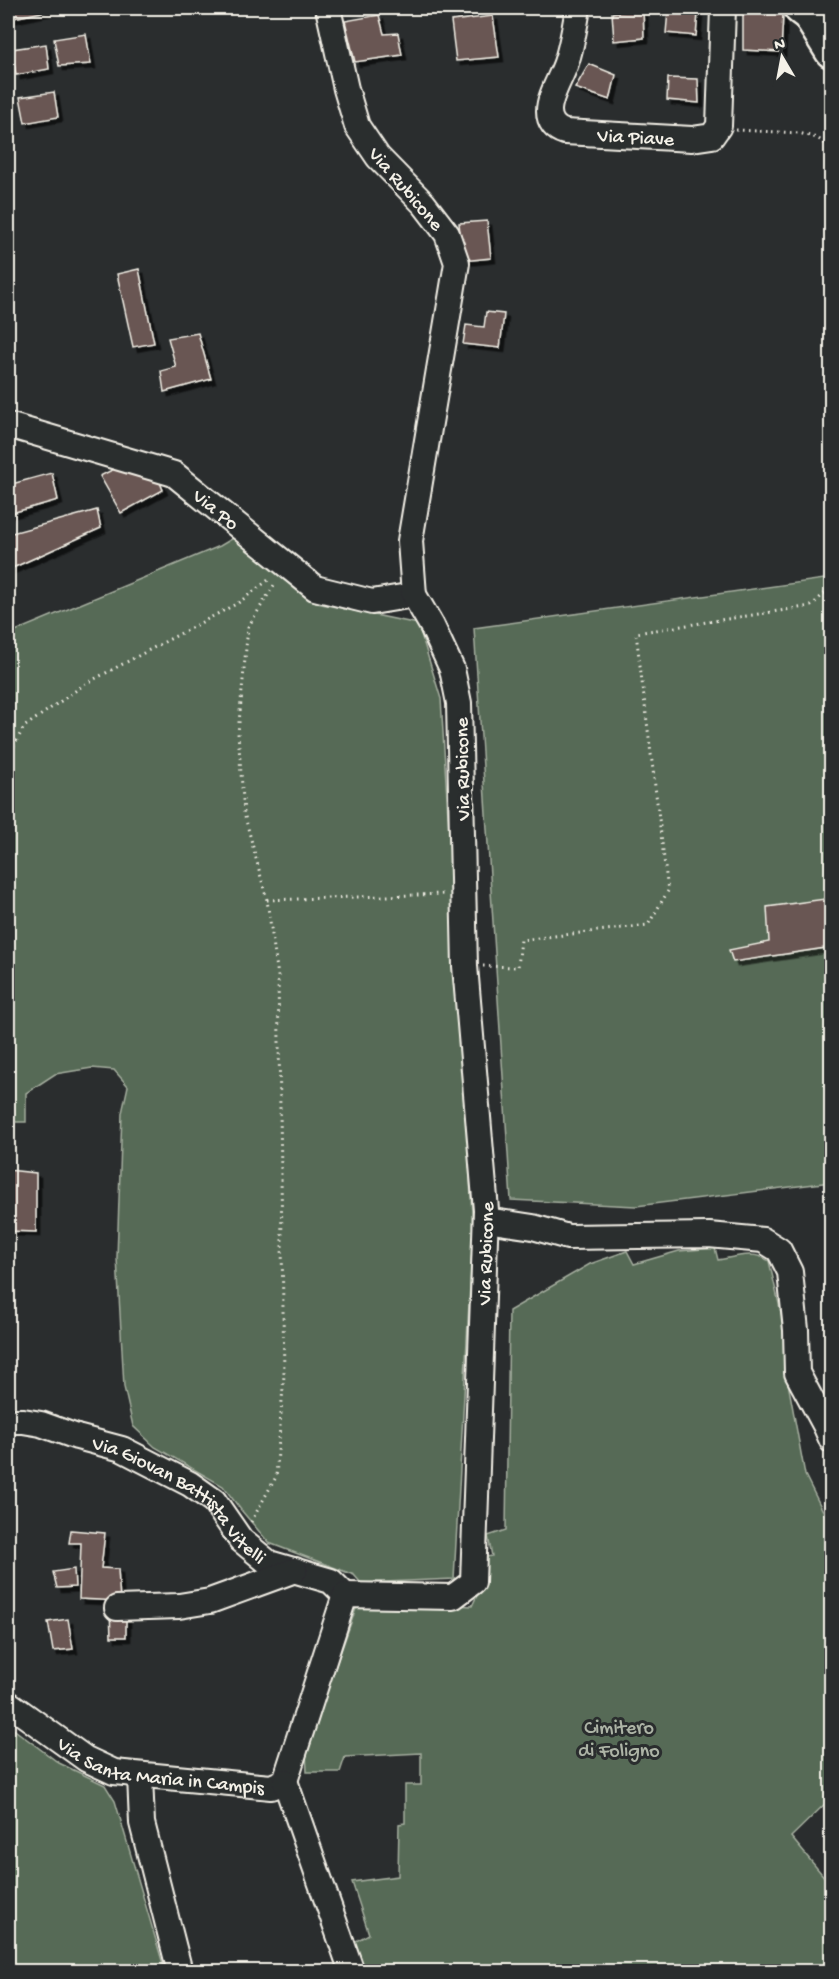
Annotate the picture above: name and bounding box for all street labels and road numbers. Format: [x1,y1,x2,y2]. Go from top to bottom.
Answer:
street label: Via Piave [596,126,675,153]
street label: Via Rubicone [361,143,447,237]
street label: Via Po [186,485,242,537]
street label: Via Rubicone [452,717,477,822]
street label: Via Rubicone [475,1200,501,1307]
street label: Via Giovan Battista Vitelli [88,1433,269,1571]
street label: Via Santa Maria in Campis [50,1733,266,1801]

